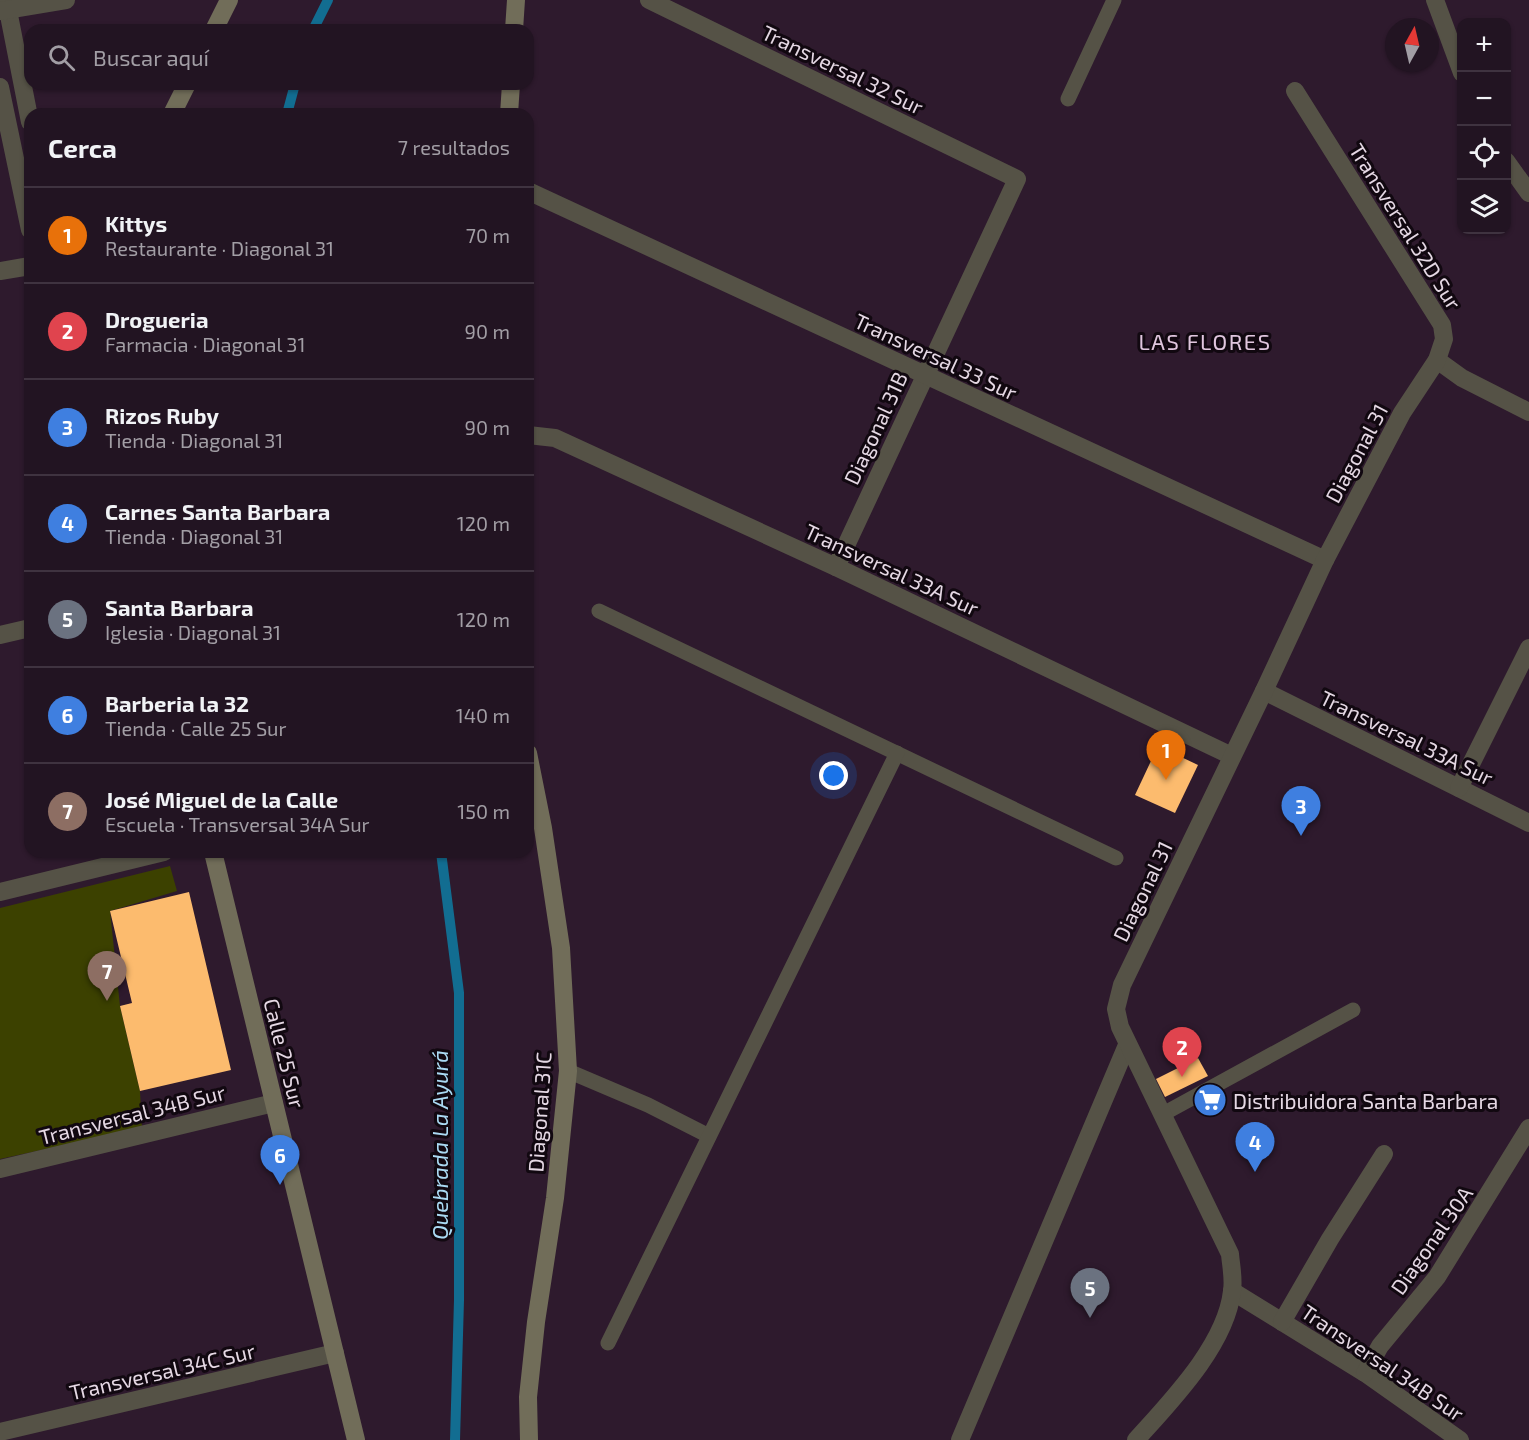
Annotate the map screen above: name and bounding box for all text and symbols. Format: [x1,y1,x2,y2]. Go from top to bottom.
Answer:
north arrow [1385,18,1439,72]
map controls [1457,18,1511,234]
button: + [1457,18,1511,72]
street label: Transversal 32 Sur [758,19,928,119]
search box [24,24,534,90]
icon: search [45,41,78,74]
text: Buscar aquí [93,44,209,70]
button: − [1457,72,1511,126]
button: locate [1457,126,1511,180]
text: Cerca [48,132,117,163]
text: 7 resultados [398,135,510,159]
street label: Transversal 32D Sur [1345,139,1467,314]
button: layers [1457,180,1511,234]
text: Kittys [105,210,167,236]
text: 1 [63,223,72,247]
text: 70 m [466,223,510,247]
text: Restaurante · Diagonal 31 [105,236,334,260]
text: Drogueria [105,306,208,332]
street label: Transversal 33 Sur [851,307,1022,405]
text: 2 [62,319,73,343]
text: 90 m [465,319,510,343]
district label: LAS FLORES [1138,328,1272,354]
text: Farmacia · Diagonal 31 [105,332,305,356]
street label: Diagonal 31B [838,368,912,488]
street label: Diagonal 31 [1320,399,1392,507]
text: Rizos Ruby [105,402,219,428]
text: 3 [62,415,73,439]
text: 90 m [465,415,510,439]
text: Tienda · Diagonal 31 [105,428,283,452]
text: Carnes Santa Barbara [105,498,330,524]
text: 4 [61,511,74,535]
text: 120 m [457,511,510,535]
street label: Transversal 33A Sur [801,518,983,621]
text: Tienda · Diagonal 31 [105,524,283,548]
text: Santa Barbara [105,594,253,620]
text: 5 [62,607,73,631]
text: 120 m [457,607,510,631]
text: Iglesia · Diagonal 31 [105,620,281,644]
street label: Transversal 33A Sur [1317,684,1498,790]
text: Barberia la 32 [105,690,249,716]
text: 6 [62,703,73,727]
text: 140 m [456,703,510,727]
text: Tienda · Calle 25 Sur [105,716,287,740]
pin: 1 [1146,730,1186,780]
your location [819,761,848,790]
text: José Miguel de la Calle [105,786,338,812]
pin: 3 [1282,786,1320,836]
text: 7 [62,799,73,823]
text: 150 m [457,799,510,823]
text: Escuela · Transversal 34A Sur [105,812,370,836]
street label: Diagonal 31 [1107,837,1177,945]
pin: 7 [88,952,126,1001]
street label: Calle 25 Sur [259,996,311,1111]
pin: 2 [1162,1028,1202,1077]
water label: Quebrada La Ayurá [426,1050,453,1240]
street label: Diagonal 31C [522,1051,556,1173]
street label: Transversal 34B Sur [36,1079,228,1149]
supermarket icon: Distribuidora Santa Barbara [1192,1082,1228,1118]
place label: Distribuidora Santa Barbara [1233,1088,1498,1113]
pin: 4 [1236,1122,1274,1172]
pin: 6 [260,1136,300,1185]
street label: Diagonal 30A [1385,1181,1477,1299]
pin: 5 [1070,1268,1110,1318]
street label: Transversal 34B Sur [1297,1298,1470,1426]
street label: Transversal 34C Sur [67,1337,258,1405]

